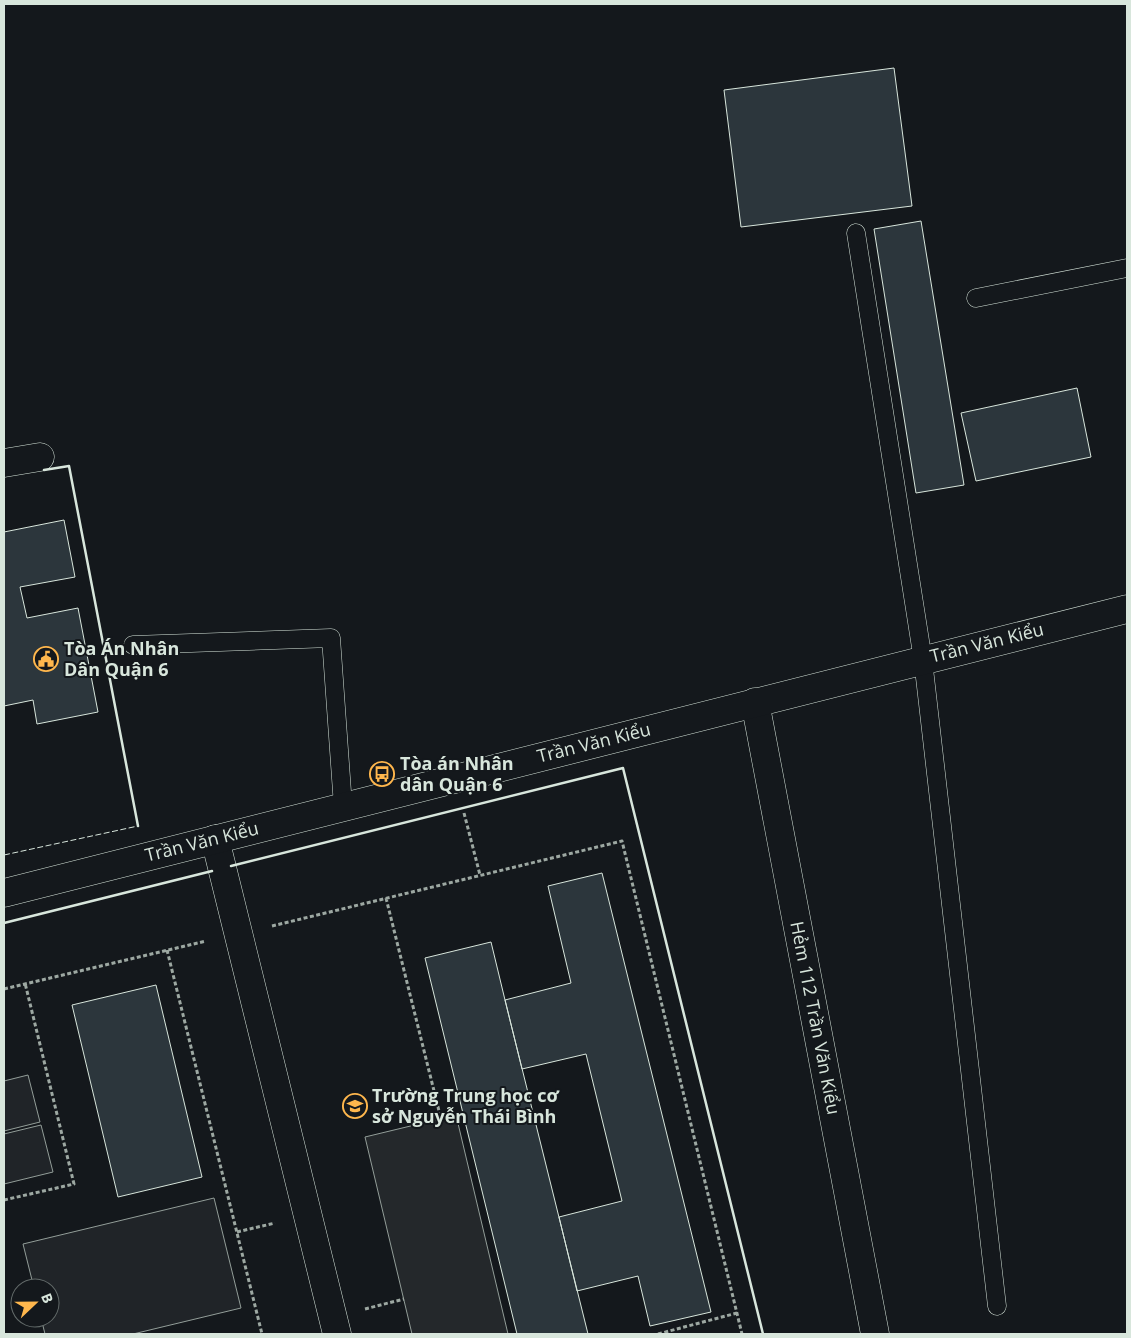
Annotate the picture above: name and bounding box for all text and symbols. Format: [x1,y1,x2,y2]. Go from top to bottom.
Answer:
street label: Trần Văn Kiểu [928,616,1046,668]
place label: Tòa Án Nhân Dân Quận 6 [64,636,179,681]
public building icon: Tòa Án Nhân Dân Quận 6 [33,646,59,672]
street label: Trần Văn Kiểu [535,716,653,768]
place label: Tòa án Nhân dân Quận 6 [400,751,514,796]
bus stop icon: Tòa án Nhân dân Quận 6 [369,761,395,787]
street label: Trần Văn Kiểu [143,815,261,867]
street label: Hẻm 112 Trần Văn Kiểu [785,919,847,1117]
place label: Trường Trung học cơ sở Nguyễn Thái Bình [372,1083,560,1128]
school or university icon: Trường Trung học cơ sở Nguyễn Thái Bình [342,1093,368,1119]
north arrow [10,1278,60,1328]
text: B [37,1290,58,1306]

